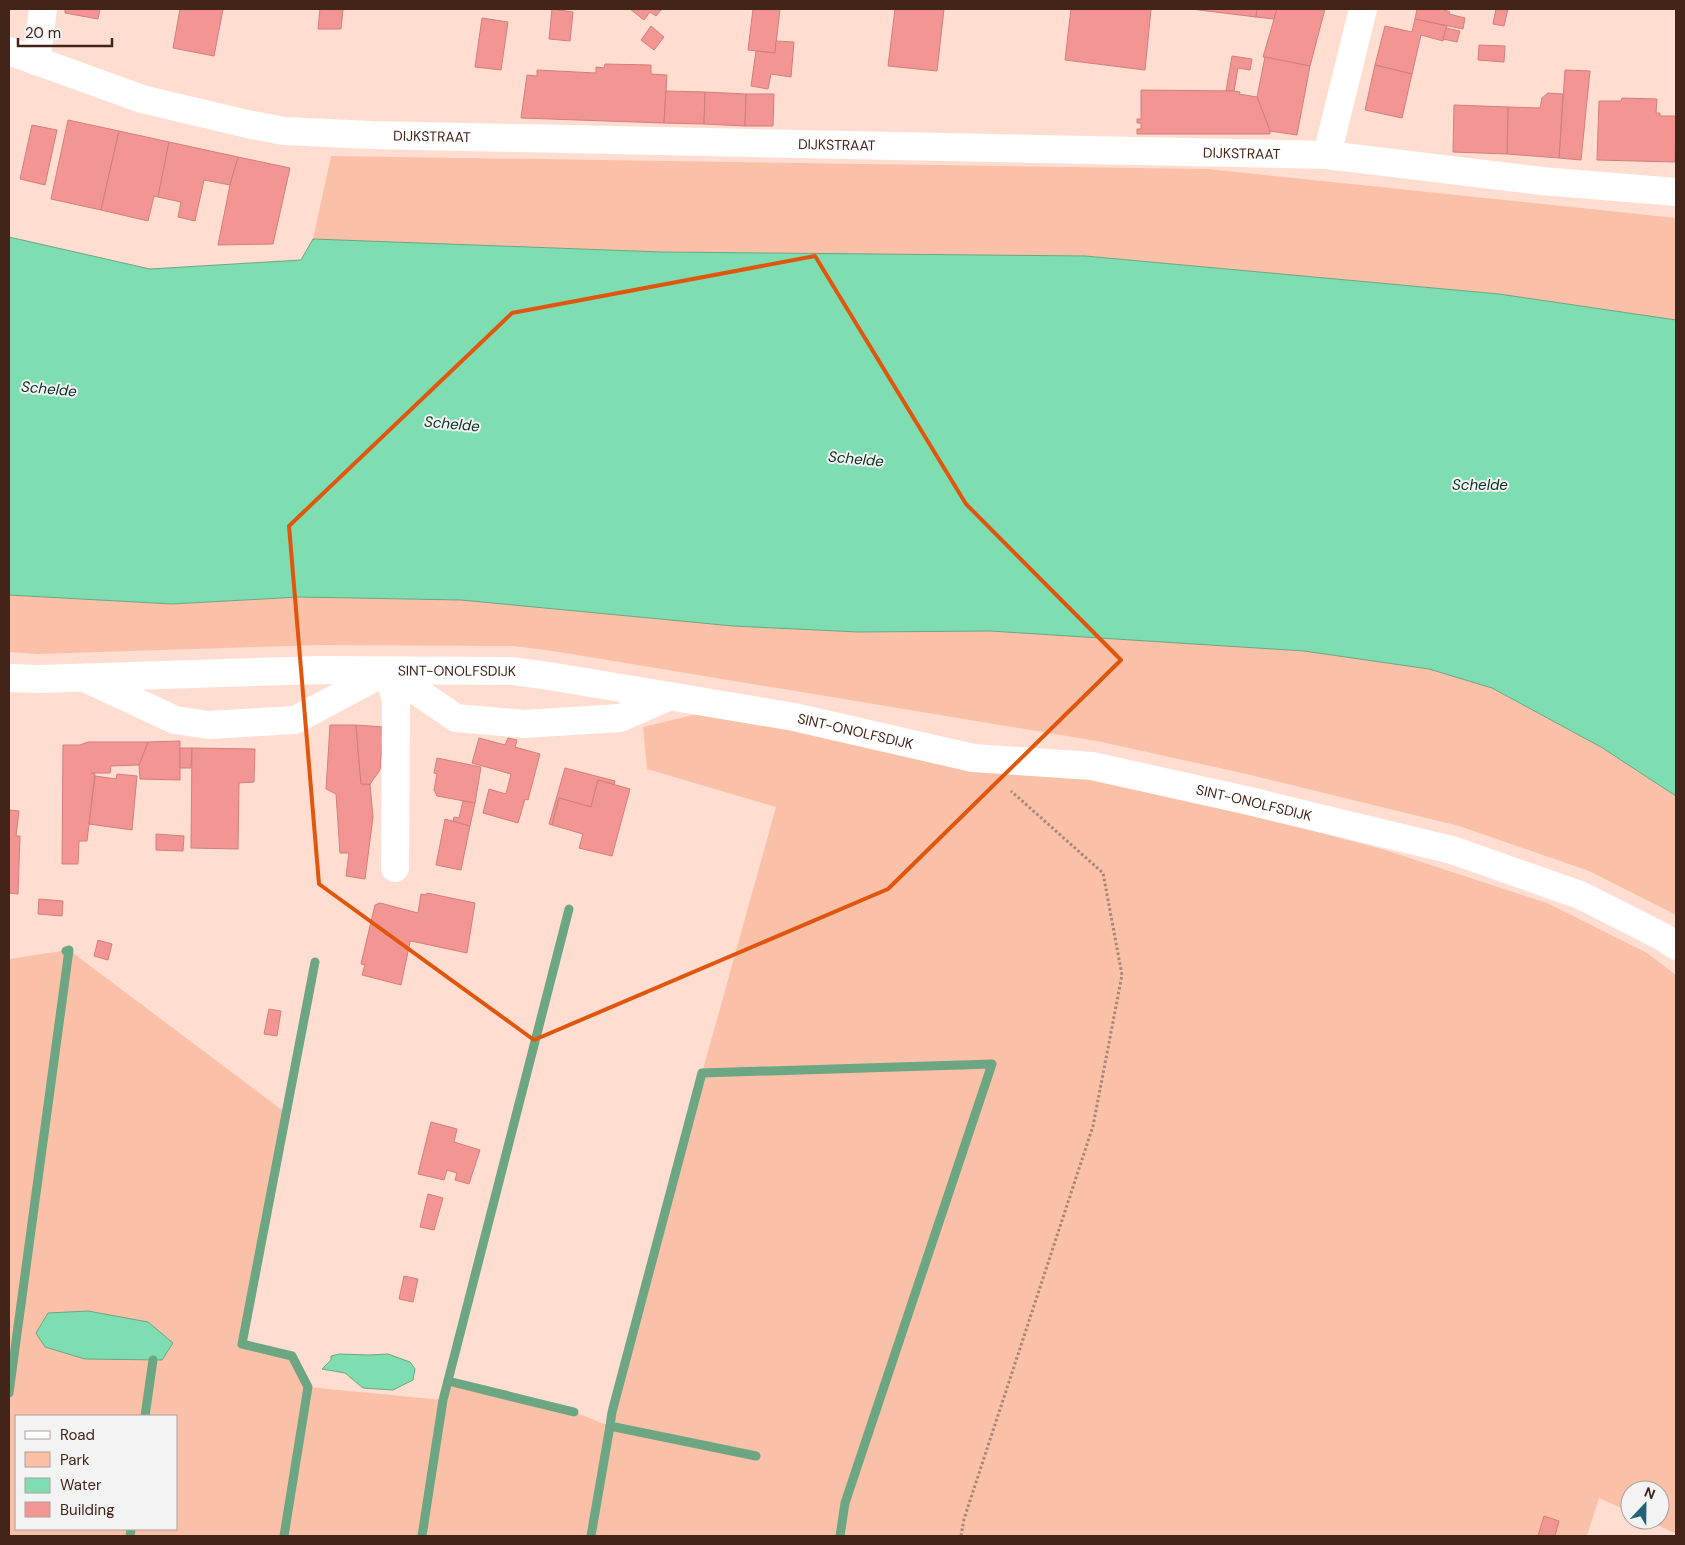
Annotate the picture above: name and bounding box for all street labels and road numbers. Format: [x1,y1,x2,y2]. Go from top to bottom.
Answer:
street label: DIJKSTRAAT [393,126,471,146]
street label: DIJKSTRAAT [798,135,876,155]
street label: DIJKSTRAAT [1203,143,1281,163]
street label: SINT-ONOLFSDIJK [398,661,516,680]
street label: SINT-ONOLFSDIJK [796,709,915,753]
street label: SINT-ONOLFSDIJK [1195,780,1314,825]

